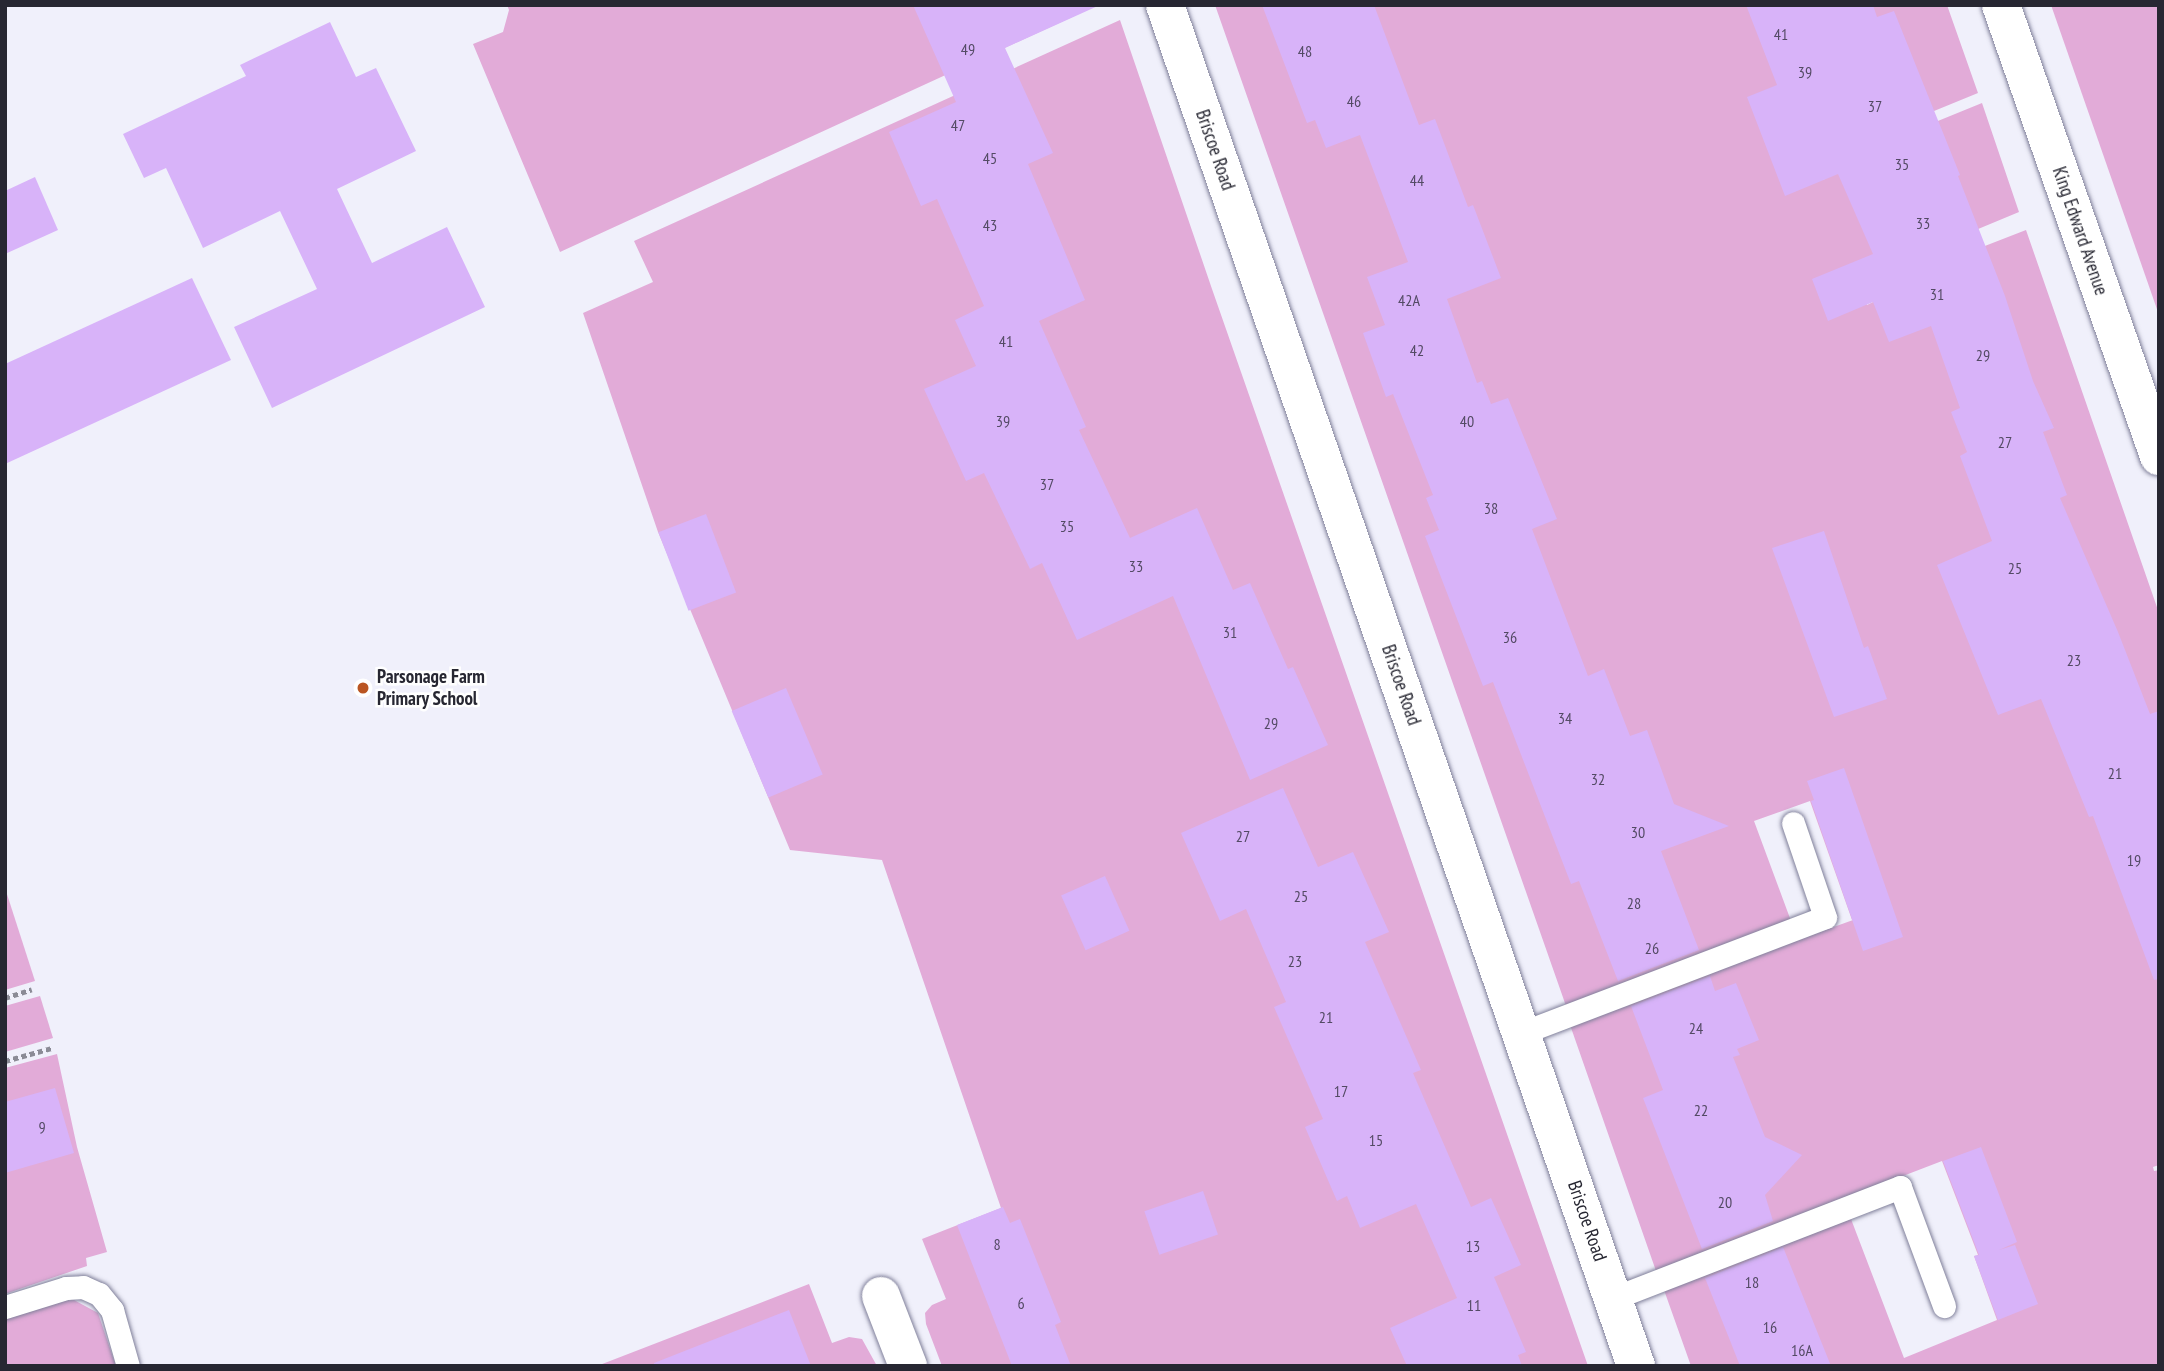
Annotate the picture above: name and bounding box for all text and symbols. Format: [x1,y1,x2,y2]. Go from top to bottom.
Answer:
house number: 41 [1774,24,1788,44]
house number: 49 [961,39,975,59]
house number: 48 [1298,41,1312,61]
house number: 39 [1798,62,1812,82]
house number: 46 [1347,91,1361,111]
house number: 37 [1868,96,1882,116]
street label: Briscoe Road [1191,107,1239,193]
house number: 47 [951,115,965,135]
house number: 45 [983,148,997,168]
house number: 35 [1895,154,1909,174]
street label: King Edward Avenue [2047,164,2113,298]
house number: 44 [1410,170,1424,190]
house number: 33 [1916,213,1930,233]
house number: 43 [983,215,997,235]
house number: 31 [1930,284,1944,304]
house number: 42A [1398,290,1420,310]
house number: 41 [999,331,1013,351]
house number: 42 [1410,340,1424,360]
house number: 29 [1976,345,1990,365]
house number: 39 [996,411,1010,431]
house number: 40 [1460,411,1474,431]
house number: 27 [1998,432,2012,452]
house number: 37 [1040,474,1054,494]
house number: 38 [1484,498,1498,518]
house number: 35 [1060,516,1074,536]
house number: 33 [1129,556,1143,576]
house number: 25 [2008,558,2022,578]
house number: 31 [1223,622,1237,642]
house number: 36 [1503,627,1517,647]
street label: Briscoe Road [1377,642,1425,728]
house number: 23 [2067,650,2081,670]
place label: Parsonage Farm Primary School [377,666,485,710]
marker: Parsonage Farm Primary School [355,680,371,696]
house number: 34 [1558,708,1572,728]
house number: 29 [1264,713,1278,733]
house number: 21 [2108,763,2122,783]
house number: 32 [1591,769,1605,789]
house number: 30 [1631,822,1645,842]
house number: 27 [1236,826,1250,846]
house number: 19 [2127,850,2141,870]
house number: 25 [1294,886,1308,906]
house number: 28 [1627,893,1641,913]
house number: 26 [1645,938,1659,958]
house number: 23 [1288,951,1302,971]
house number: 21 [1319,1007,1333,1027]
house number: 24 [1689,1018,1703,1038]
house number: 17 [1334,1081,1348,1101]
house number: 22 [1694,1100,1708,1120]
house number: 9 [38,1117,46,1137]
house number: 15 [1369,1130,1383,1150]
street label: Briscoe Road [1563,1178,1611,1264]
house number: 20 [1718,1192,1732,1212]
house number: 8 [993,1234,1001,1254]
house number: 13 [1466,1236,1480,1256]
house number: 18 [1745,1272,1759,1292]
house number: 6 [1017,1293,1025,1313]
house number: 11 [1467,1295,1481,1315]
house number: 16 [1763,1317,1777,1337]
house number: 16A [1791,1340,1813,1360]

